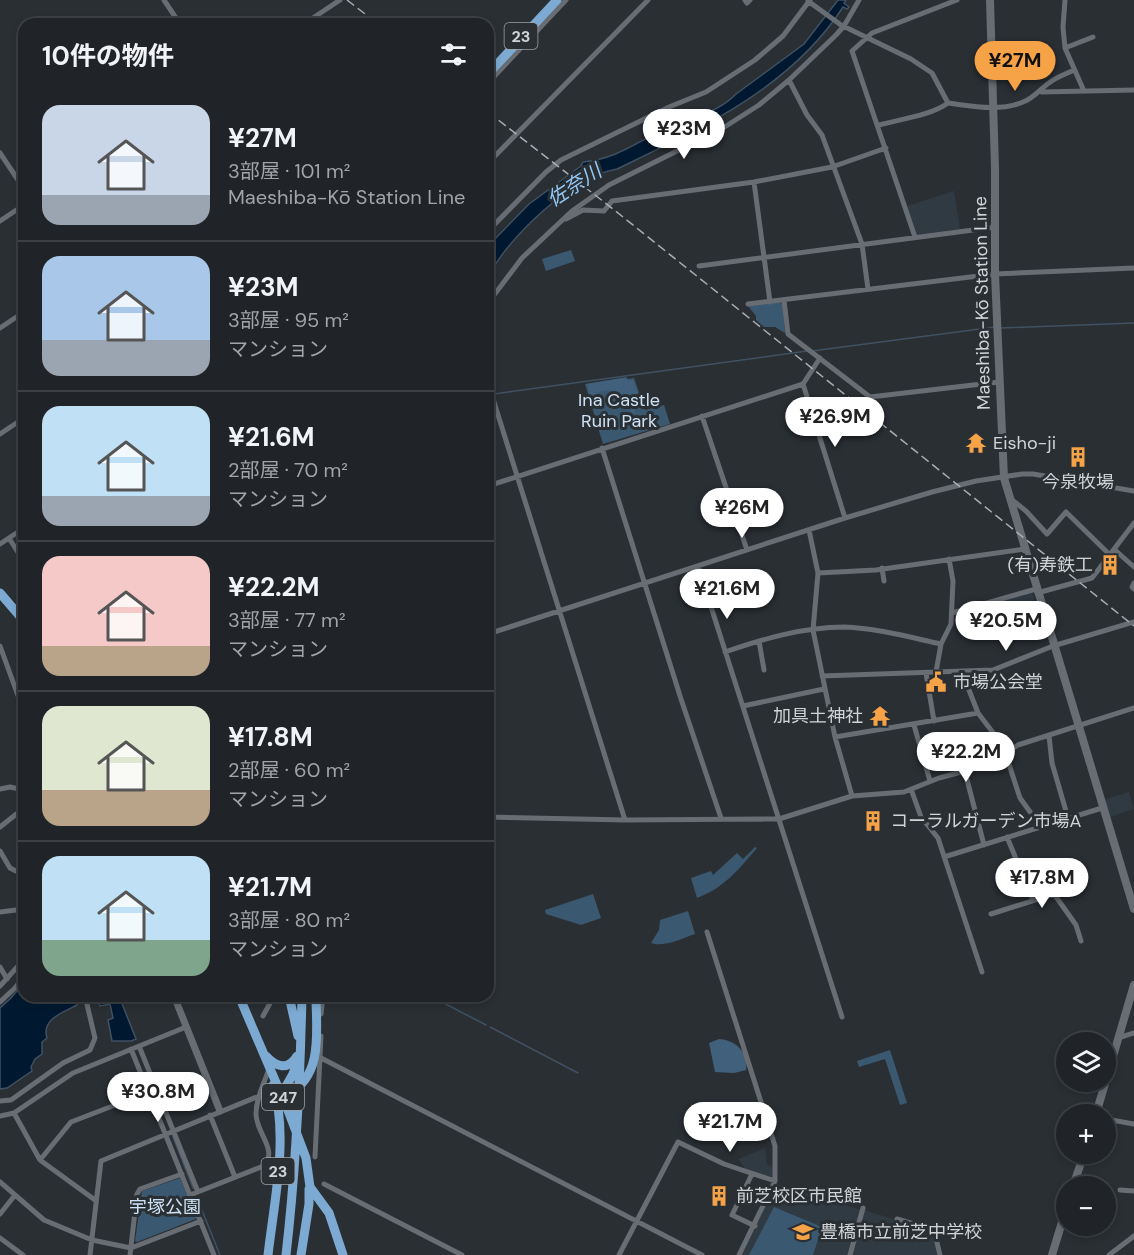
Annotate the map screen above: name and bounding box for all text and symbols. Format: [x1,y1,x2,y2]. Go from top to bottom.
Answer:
road number: 23 [504,23,538,49]
icon: filters [437,38,470,71]
text: 10件の物件 [42,39,174,73]
pin: ¥27M [979,41,1051,92]
text: ¥27M [989,47,1041,73]
pin: ¥23M [648,109,720,160]
text: ¥23M [657,115,711,141]
text: ¥27M [228,121,297,155]
icon: home [90,129,162,201]
water label: 佐奈川 [542,157,608,212]
text: 3部屋 · 101 m² [228,158,350,184]
text: Maeshiba-Kō Station Line [228,184,465,210]
street label: Maeshiba-Kō Station Line [968,196,996,410]
text: ¥23M [228,270,299,304]
icon: home [90,280,162,352]
text: 3部屋 · 95 m² [228,307,349,333]
text: マンション [228,336,328,362]
park label: Ina Castle Ruin Park [578,388,660,433]
pin: ¥26.9M [786,397,884,448]
text: ¥26.9M [799,403,871,429]
text: ¥21.6M [228,420,315,454]
icon: home [90,430,162,502]
temple icon: Eisho-ji [964,431,988,455]
place label: Eisho-ji [993,431,1056,455]
building icon: 今泉牧場 [1066,445,1090,469]
text: 2部屋 · 70 m² [228,457,348,483]
place label: 今泉牧場 [1042,470,1114,494]
text: マンション [228,486,328,512]
pin: ¥26M [706,488,778,539]
text: ¥26M [715,494,769,520]
place label: (有)寿鉄工 [1008,553,1093,577]
building icon: (有)寿鉄工 [1098,553,1122,577]
pin: ¥21.6M [678,569,776,620]
text: ¥22.2M [228,570,320,604]
text: ¥21.6M [694,575,760,601]
icon: home [90,580,162,652]
pin: ¥20.5M [957,601,1055,652]
text: 3部屋 · 77 m² [228,607,346,633]
text: ¥20.5M [970,607,1042,633]
text: マンション [228,636,328,662]
public building icon: 市場公会堂 [924,670,948,694]
place label: 市場公会堂 [953,670,1043,694]
place label: 加具土神社 [773,704,863,728]
temple icon: 加具土神社 [868,704,892,728]
text: ¥17.8M [228,720,313,754]
icon: home [90,730,162,802]
pin: ¥22.2M [917,732,1015,783]
text: ¥22.2M [931,738,1001,764]
text: 2部屋 · 60 m² [228,757,350,783]
text: マンション [228,786,328,812]
building icon: コーラルガーデン市場A [861,809,885,833]
place label: コーラルガーデン市場A [890,809,1081,833]
pin: ¥17.8M [993,858,1091,909]
text: ¥17.8M [1009,864,1075,890]
text: ¥21.7M [228,870,312,904]
icon: home [90,880,162,952]
text: 3部屋 · 80 m² [228,907,350,933]
text: マンション [228,936,328,962]
map controls [1056,1032,1116,1236]
button: layers [1056,1032,1116,1092]
pin: ¥30.8M [109,1072,207,1123]
text: ¥30.8M [121,1078,195,1104]
road number: 247 [262,1084,304,1110]
pin: ¥21.7M [681,1102,779,1153]
button: + [1056,1104,1116,1164]
text: ¥21.7M [698,1108,762,1134]
road number: 23 [262,1158,294,1184]
button: − [1056,1176,1116,1236]
building icon: 前芝校区市民館 [707,1184,731,1208]
place label: 前芝校区市民館 [736,1184,862,1208]
park label: 宇塚公園 [129,1195,201,1219]
school or university icon: 豊橋市立前芝中学校 [791,1220,815,1244]
place label: 豊橋市立前芝中学校 [820,1220,982,1244]

